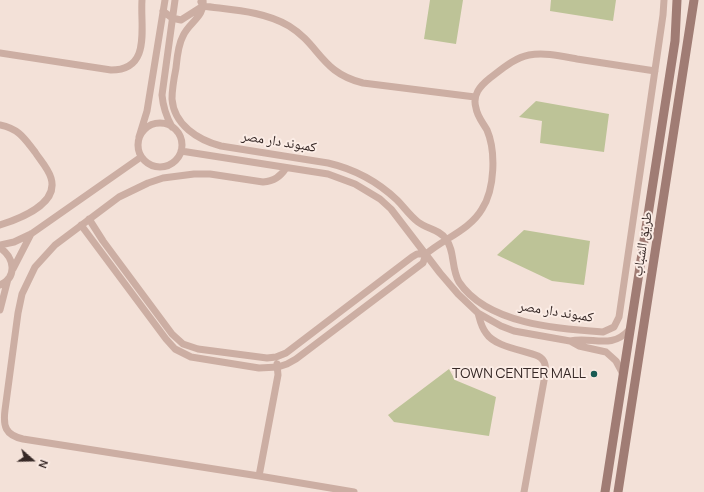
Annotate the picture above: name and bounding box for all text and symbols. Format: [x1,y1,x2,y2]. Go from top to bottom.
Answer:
street label: كمبوند دار مصر [240,128,318,156]
street label: طريق الشباب [630,210,656,278]
street label: كمبوند دار مصر [517,298,595,326]
place label: TOWN CENTER MALL [452,366,586,382]
marker: TOWN CENTER MALL [589,369,599,379]
north arrow [12,440,52,480]
text: N [35,458,52,471]

